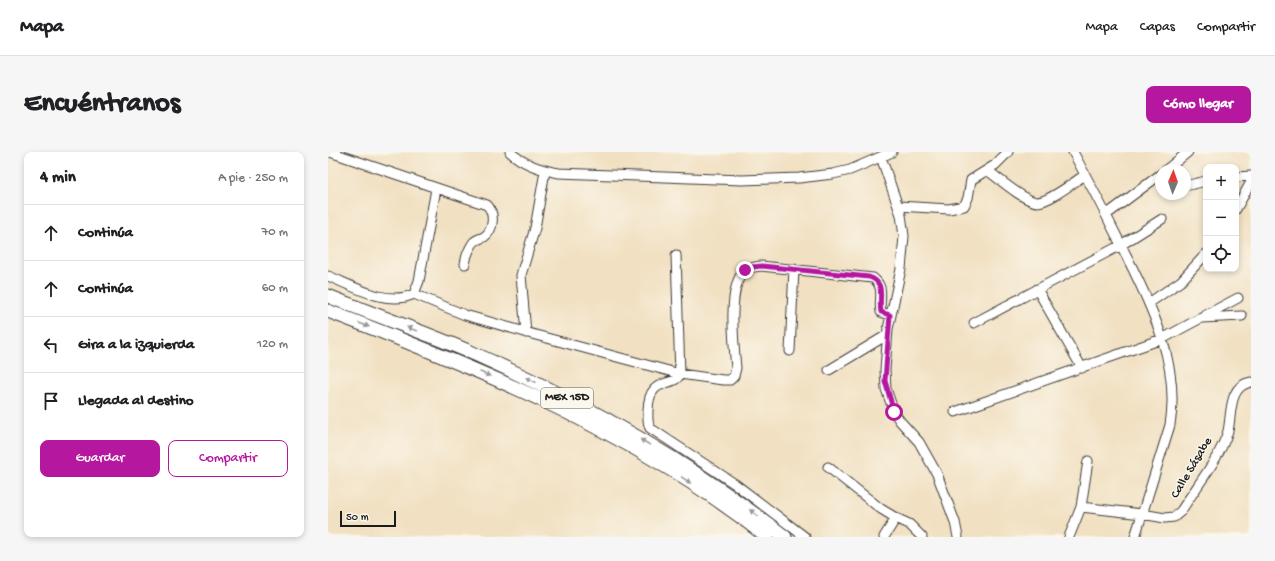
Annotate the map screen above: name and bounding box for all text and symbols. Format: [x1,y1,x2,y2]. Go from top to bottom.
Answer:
text: Mapa [20,16,64,39]
text: Mapa [1086,19,1118,36]
text: Capas [1140,19,1175,36]
text: Compartir [1197,19,1255,36]
button: Cómo llegar [1146,86,1251,123]
text: Encuéntranos [24,88,180,121]
north arrow [1155,164,1191,200]
map controls [1203,164,1239,272]
button: + [1203,164,1239,200]
text: 4 min [40,168,76,188]
text: A pie · 250 m [218,171,288,186]
button: − [1203,200,1239,236]
icon: ahead [40,222,62,244]
text: Continúa [78,224,133,242]
text: 70 m [262,225,288,240]
button: locate [1203,236,1239,272]
route end [736,261,754,279]
icon: ahead [40,278,62,300]
text: Continúa [78,280,133,298]
text: 60 m [262,281,288,296]
one-way arrow [359,322,371,328]
one-way arrow [405,325,417,331]
icon: left [40,334,62,356]
text: Gira a la izquierda [78,336,194,354]
text: 120 m [257,337,288,352]
one-way arrow [479,371,490,377]
one-way arrow [526,377,537,383]
road number: MEX 15D [541,388,593,408]
icon: arrive [40,390,62,412]
text: Llegada al destino [78,392,194,410]
route start [885,403,903,421]
street label: Calle Sásabe [1168,434,1216,501]
one-way arrow [639,439,651,446]
button: Guardar [40,440,160,477]
button: Compartir [168,440,288,477]
one-way arrow [681,476,691,484]
scale bar [340,509,396,528]
one-way arrow [749,509,760,517]
text: 50 m [346,512,368,524]

